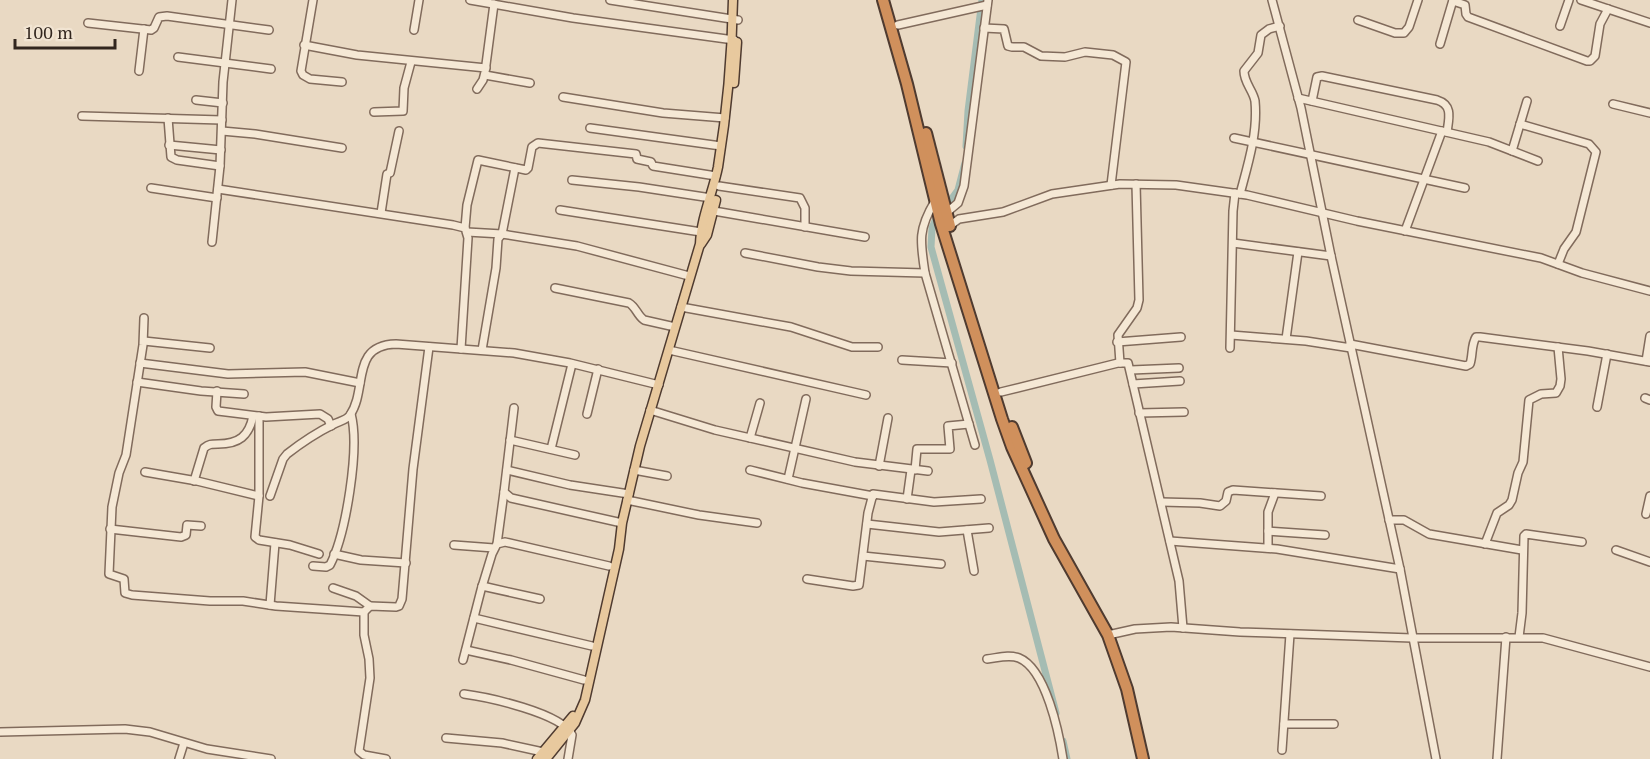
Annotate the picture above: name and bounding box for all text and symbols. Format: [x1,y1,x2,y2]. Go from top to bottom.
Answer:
scale bar [15,12,116,50]
text: 100 m [24,20,73,44]

